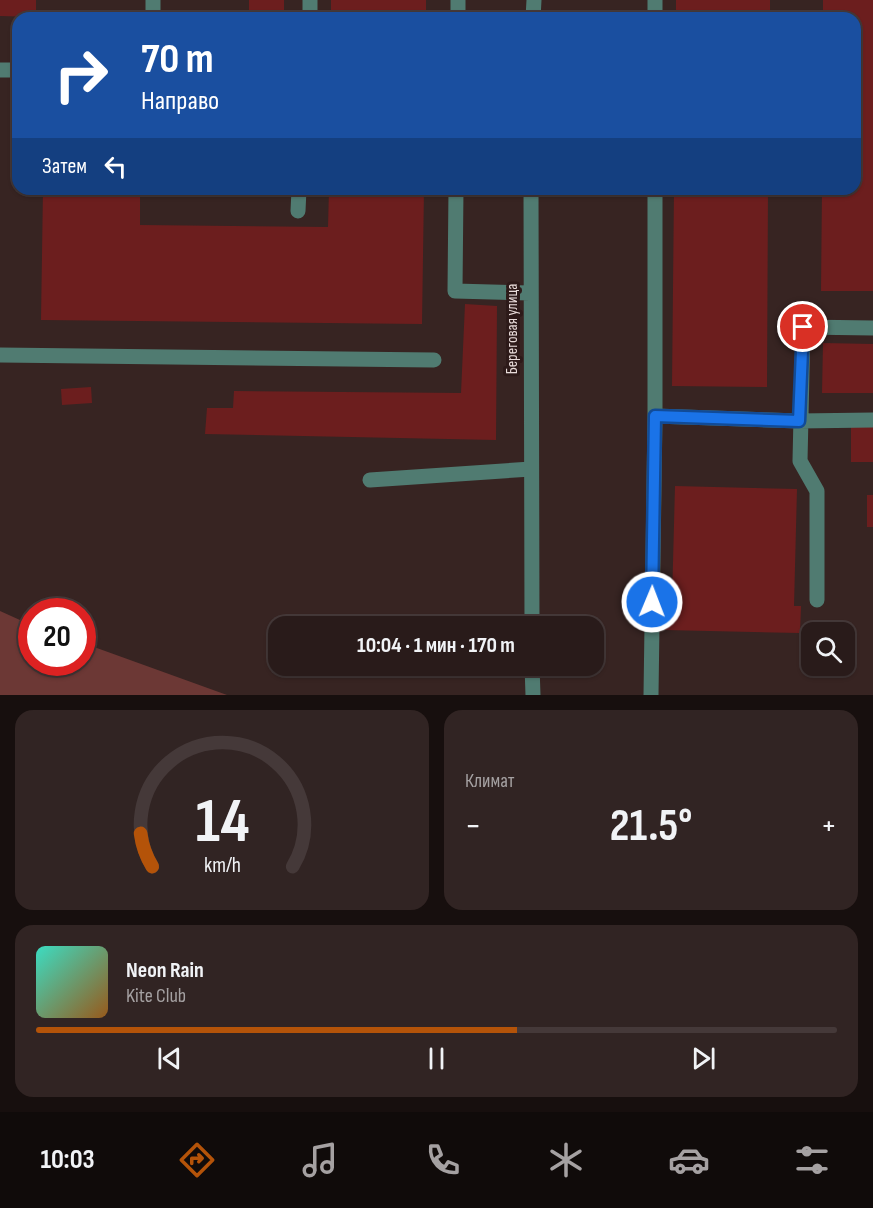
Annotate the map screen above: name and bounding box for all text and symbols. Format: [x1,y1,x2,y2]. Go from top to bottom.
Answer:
text: 70 m [141,34,214,85]
icon: right [42,36,120,114]
text: Направо [141,85,219,117]
icon: left [99,150,132,183]
text: Затем [42,153,87,180]
street label: Береговая улица [503,284,522,374]
pin [777,301,828,352]
icon: arrive [786,310,819,343]
position arrow [620,570,684,634]
speed limit sign: 20 [18,598,96,676]
map controls [801,622,855,676]
button: search [801,622,855,676]
text: 10:04 · 1 мин · 170 m [357,632,515,659]
text: Климат [465,769,515,793]
text: 14 [195,785,249,860]
text: 21.5° [610,799,692,854]
text: − [465,806,481,846]
text: + [821,806,837,846]
text: km/h [203,853,241,878]
text: Neon Rain [126,957,204,984]
text: Kite Club [126,984,186,1008]
icon: previous [153,1042,186,1075]
icon: pause [420,1042,453,1075]
icon: next [687,1042,720,1075]
icon: directions [176,1139,218,1181]
icon: music [299,1139,341,1181]
icon: phone [422,1139,464,1181]
icon: climate [545,1139,587,1181]
icon: car [668,1139,710,1181]
icon: filters [791,1139,833,1181]
text: 10:03 [40,1144,95,1176]

